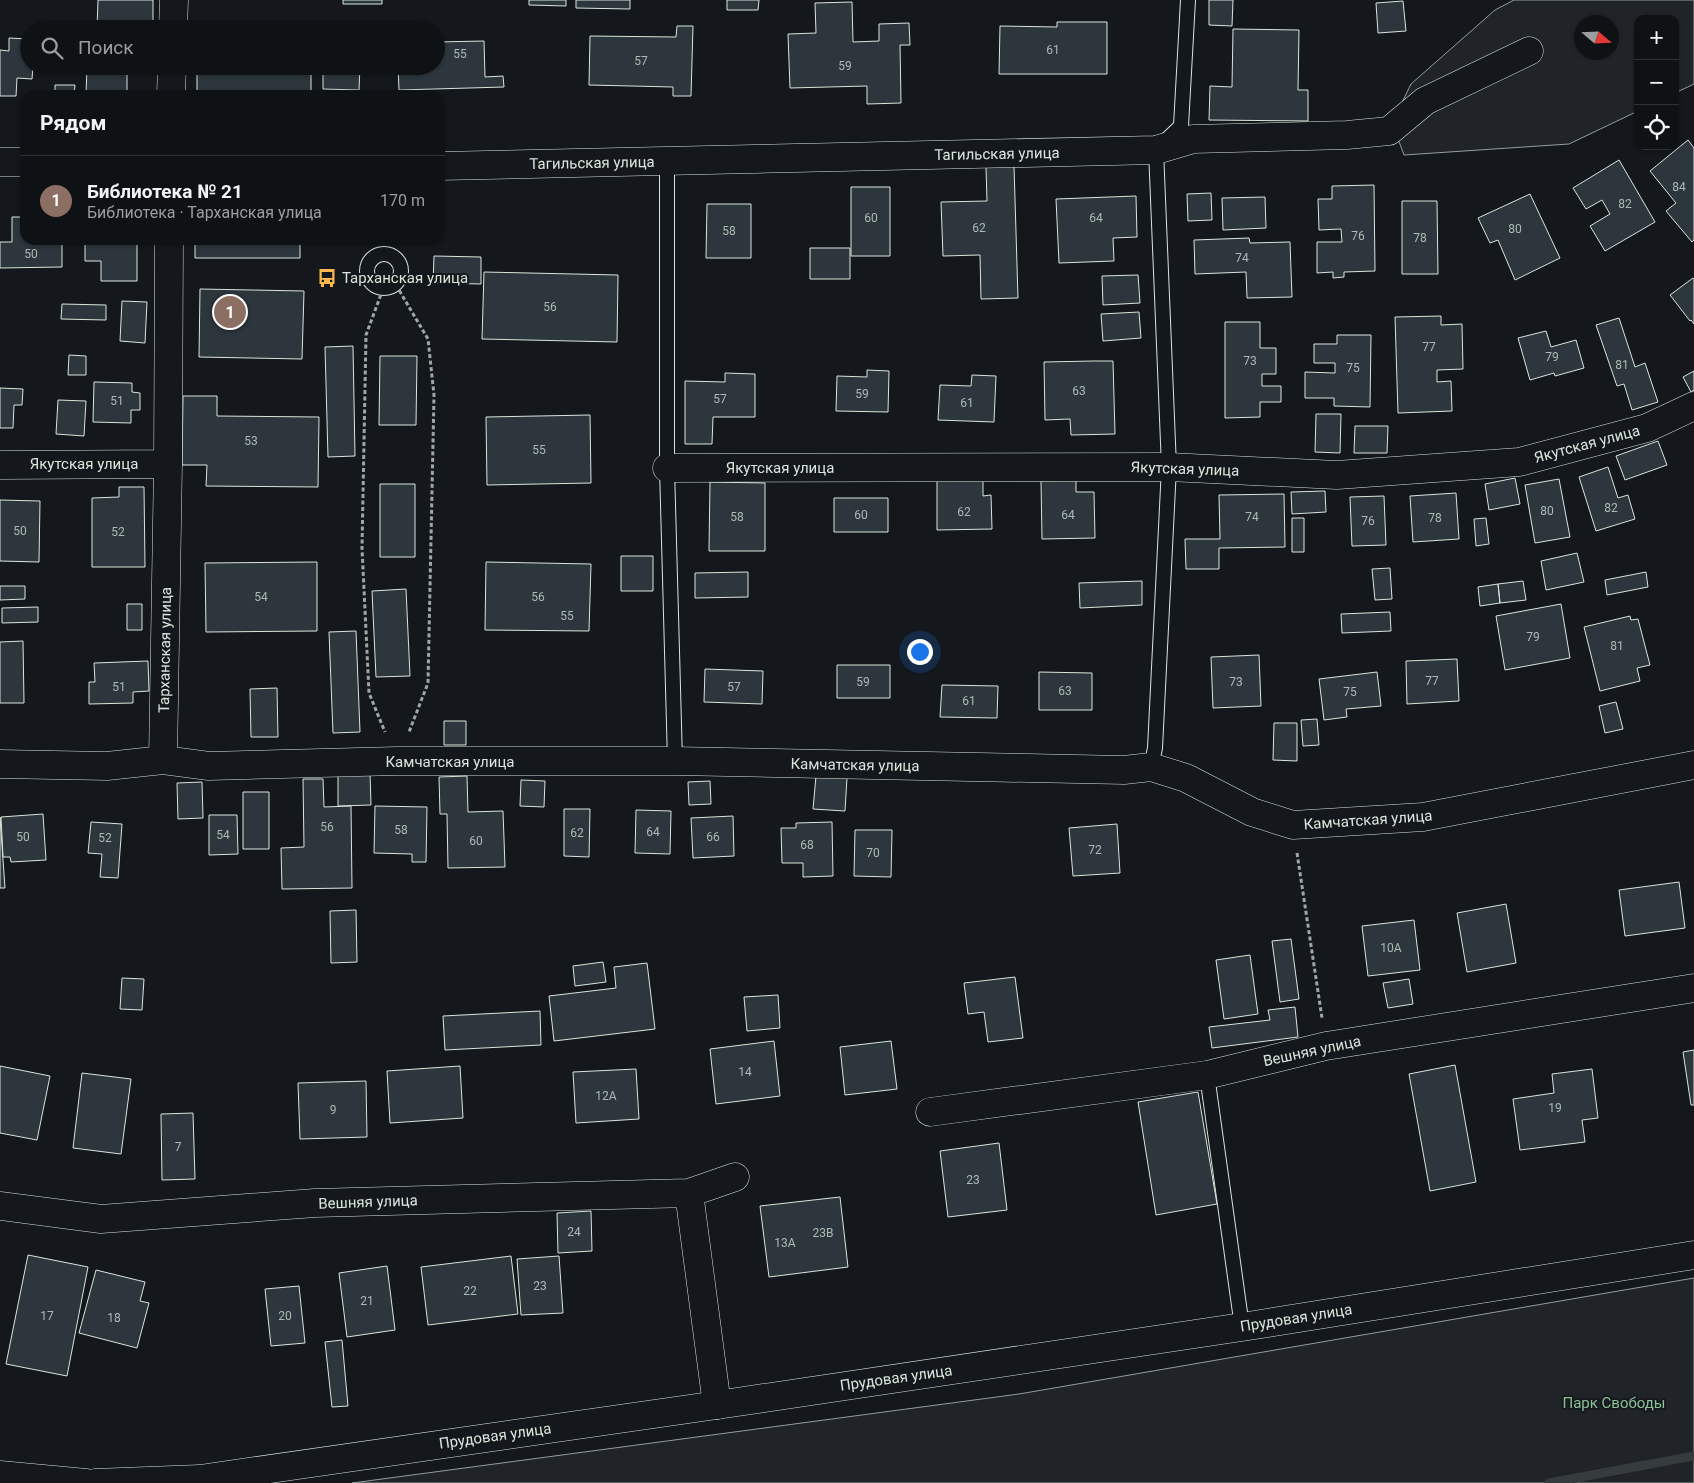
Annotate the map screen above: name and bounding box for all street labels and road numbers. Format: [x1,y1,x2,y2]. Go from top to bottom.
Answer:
street label: Тагильская улица [934,144,1060,164]
street label: Тагильская улица [529,153,655,173]
street label: Якутская улица [1532,421,1642,467]
street label: Якутская улица [30,455,138,473]
street label: Якутская улица [1130,458,1240,480]
street label: Якутская улица [726,459,834,477]
street label: Тарханская улица [155,587,175,713]
street label: Камчатская улица [385,753,515,771]
street label: Камчатская улица [790,755,920,775]
street label: Камчатская улица [1303,807,1433,833]
street label: Вешняя улица [1261,1032,1363,1070]
street label: Вешняя улица [318,1191,418,1213]
street label: Прудовая улица [1239,1300,1353,1336]
street label: Прудовая улица [839,1361,953,1395]
street label: Прудовая улица [438,1419,552,1453]

